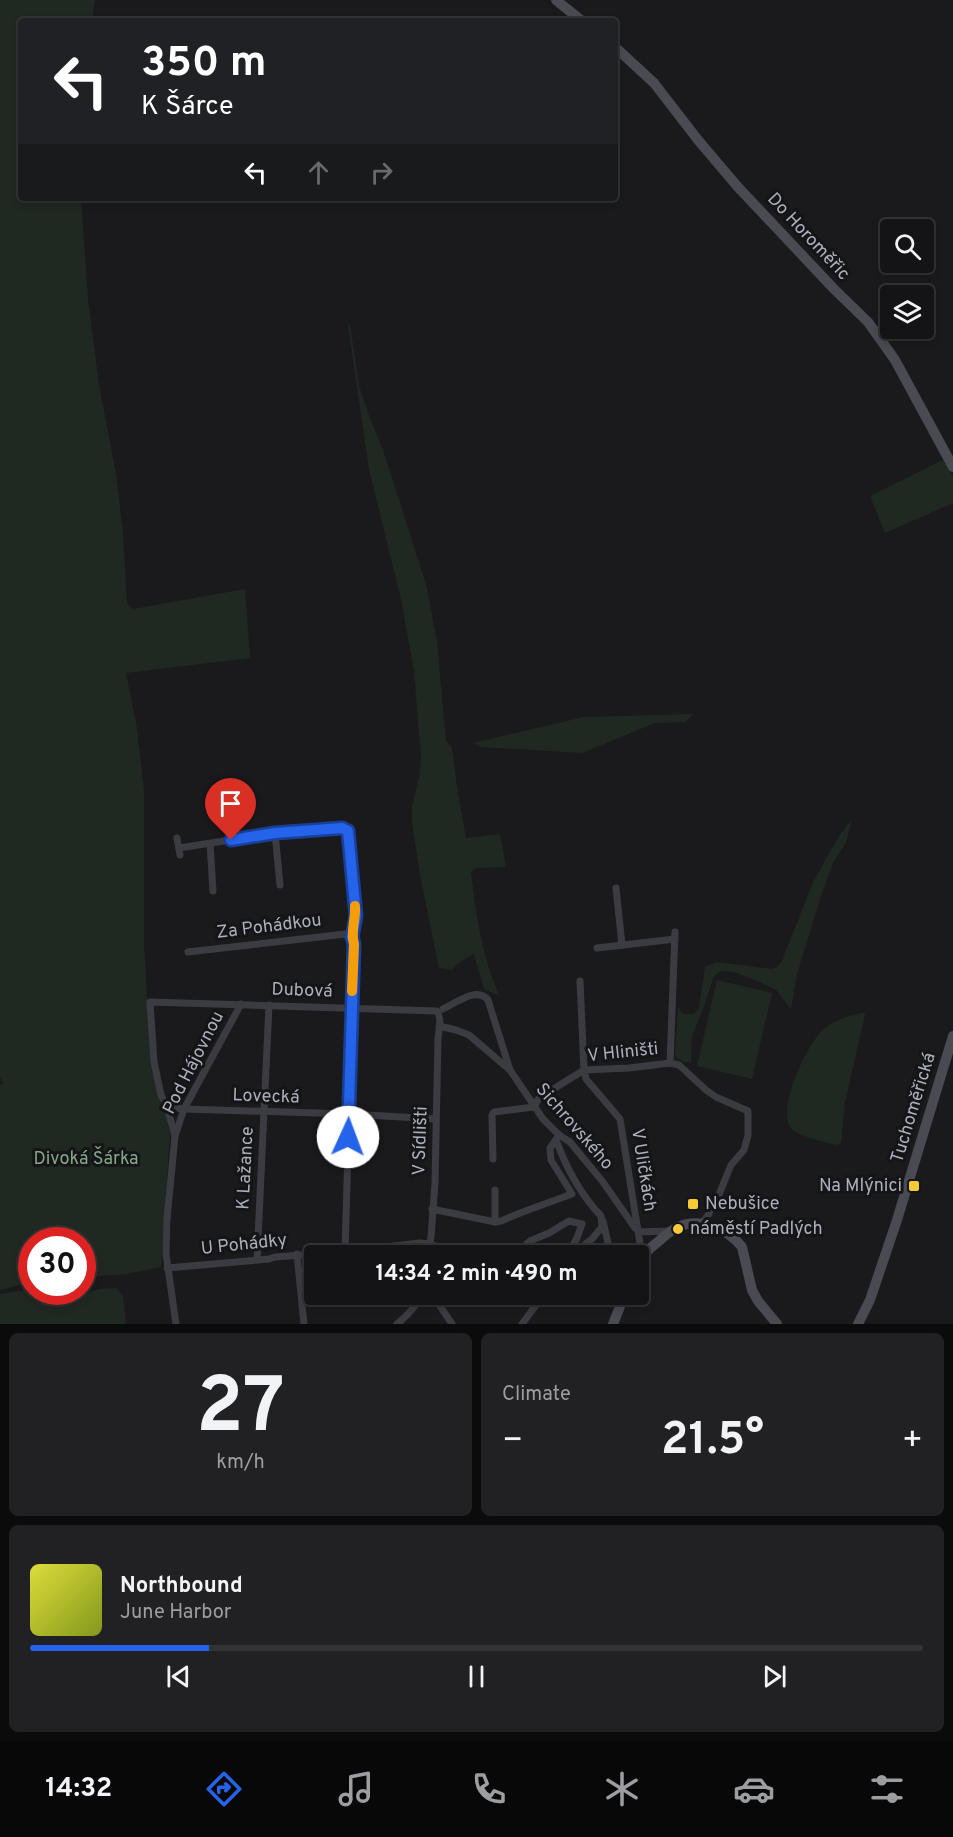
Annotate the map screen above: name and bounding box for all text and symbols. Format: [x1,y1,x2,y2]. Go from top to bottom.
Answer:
text: 350 m [141,38,267,91]
icon: left [42,42,120,120]
text: K Šárce [141,90,234,124]
icon: left [239,156,272,189]
icon: ahead [302,156,335,189]
icon: right [365,156,398,189]
street label: Do Horoměřic [762,188,854,286]
map controls [880,219,934,339]
button: search [880,219,934,273]
button: layers [880,285,934,339]
pin [205,778,256,840]
icon: arrive [214,787,247,820]
street label: Za Pohádkou [215,909,323,945]
street label: Dubová [271,978,333,1004]
street label: Pod Hájovnou [158,1008,230,1118]
street label: V Hliništi [586,1038,660,1068]
street label: Tuchoměřická [886,1050,942,1166]
street label: Sichrovského [530,1079,618,1175]
street label: Lovecká [232,1084,300,1110]
position arrow [316,1105,380,1169]
street label: V Sídlišti [408,1106,434,1176]
street label: K Lažance [232,1126,260,1210]
street label: V Uličkách [625,1127,661,1213]
park label: Divoká Šárka [33,1146,139,1171]
place label: Na Mlýnici [819,1175,902,1198]
marker: Na Mlýnici [907,1179,921,1193]
place label: Nebušice [705,1193,780,1216]
marker: Nebušice [686,1197,700,1211]
place label: náměstí Padlých [690,1218,823,1241]
marker: náměstí Padlých [671,1222,685,1236]
speed limit sign: 30 [18,1227,96,1305]
street label: U Pohádky [200,1229,288,1261]
text: 14:34 · 2 min · 490 m [375,1261,578,1288]
text: 27 [196,1361,285,1460]
text: Climate [502,1382,571,1408]
text: 21.5° [661,1413,764,1470]
text: − [502,1421,523,1463]
text: + [902,1421,923,1463]
text: km/h [216,1450,265,1476]
text: Northbound [120,1573,243,1600]
text: June Harbor [120,1600,232,1626]
icon: previous [162,1660,195,1693]
icon: pause [460,1660,493,1693]
icon: next [758,1660,791,1693]
icon: directions [203,1768,245,1810]
icon: music [335,1768,377,1810]
icon: phone [468,1768,510,1810]
icon: climate [601,1768,643,1810]
icon: car [733,1768,775,1810]
icon: filters [866,1768,908,1810]
text: 14:32 [45,1772,112,1806]

